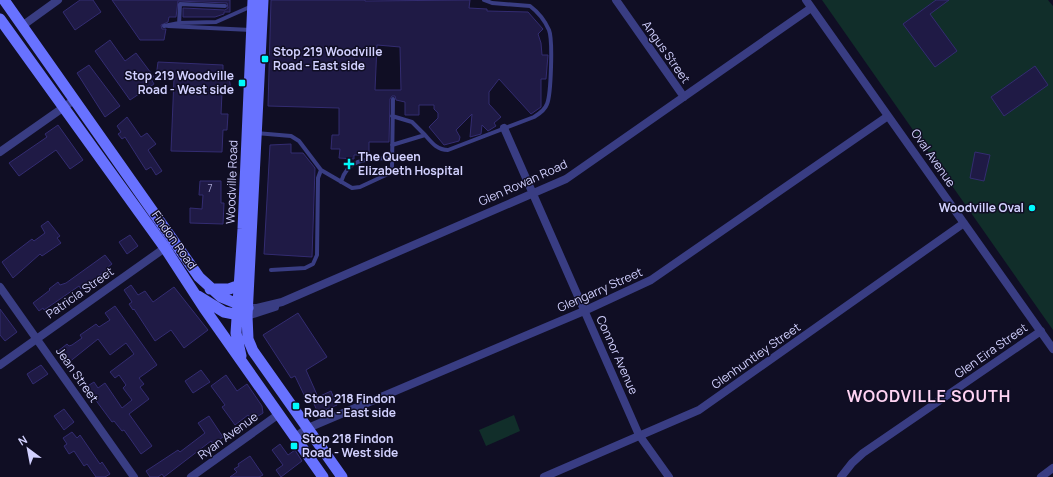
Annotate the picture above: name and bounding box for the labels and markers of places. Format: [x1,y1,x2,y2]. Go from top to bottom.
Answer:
place label: Stop 219 Woodville Road - East side [273,43,382,74]
marker: Stop 219 Woodville Road - East side [260,54,270,64]
place label: Stop 219 Woodville Road - West side [125,67,234,98]
marker: Stop 219 Woodville Road - West side [237,78,247,88]
place label: The Queen Elizabeth Hospital [358,148,463,179]
marker: The Queen Elizabeth Hospital [343,158,355,170]
place label: Woodville Oval [939,199,1024,216]
marker: Woodville Oval [1027,203,1037,213]
place label: Stop 218 Findon Road - East side [304,390,396,421]
marker: Stop 218 Findon Road - East side [291,401,301,411]
place label: Stop 218 Findon Road - West side [302,430,398,461]
marker: Stop 218 Findon Road - West side [289,441,299,451]

